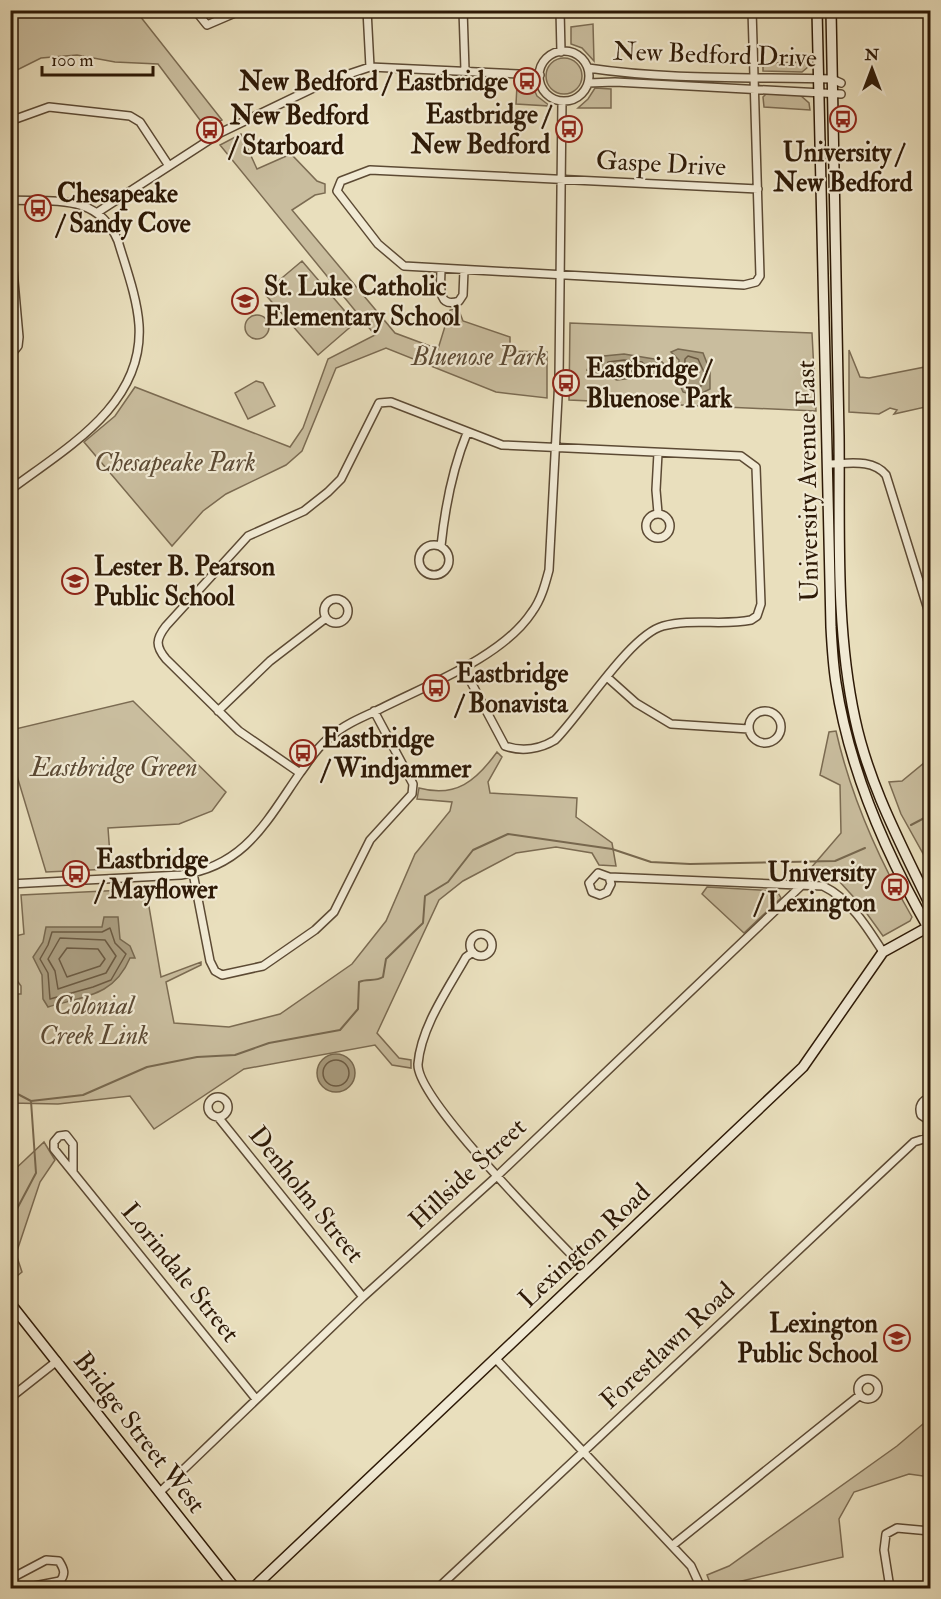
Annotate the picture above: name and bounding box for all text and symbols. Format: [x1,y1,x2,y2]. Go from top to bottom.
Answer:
street label: New Bedford Drive [613,35,818,75]
scale bar [42,39,153,77]
north arrow [842,39,902,99]
text: N [864,45,880,65]
text: 100 m [51,49,94,72]
place label: New Bedford / Eastbridge [238,66,508,99]
bus stop icon: New Bedford / Eastbridge [512,66,542,96]
place label: Eastbridge / New Bedford [410,99,553,161]
place label: New Bedford / Starboard [227,100,369,162]
bus stop icon: University / New Bedford [828,104,858,134]
bus stop icon: Eastbridge / New Bedford [554,114,584,144]
bus stop icon: New Bedford / Starboard [195,115,225,145]
place label: University / New Bedford [773,137,913,199]
street label: Gaspe Drive [595,145,727,184]
place label: Chesapeake / Sandy Cove [54,178,191,241]
bus stop icon: Chesapeake / Sandy Cove [23,193,53,223]
place label: St. Luke Catholic Elementary School [264,271,461,334]
school or university icon: St. Luke Catholic Elementary School [230,286,260,316]
park label: Bluenose Park [409,341,547,373]
place label: Eastbridge / Bluenose Park [586,353,733,415]
street label: University Avenue East [790,360,826,602]
bus stop icon: Eastbridge / Bluenose Park [551,368,581,398]
park label: Chesapeake Park [94,447,256,479]
place label: Lester B. Pearson Public School [94,551,276,613]
school or university icon: Lester B. Pearson Public School [60,566,90,596]
place label: Eastbridge / Bonavista [453,658,569,720]
bus stop icon: Eastbridge / Bonavista [421,673,451,703]
place label: Eastbridge / Windjammer [319,723,472,785]
bus stop icon: Eastbridge / Windjammer [288,738,318,768]
park label: Eastbridge Green [29,752,197,784]
place label: Eastbridge / Mayflower [93,844,218,907]
place label: University / Lexington [752,857,878,920]
bus stop icon: Eastbridge / Mayflower [61,859,91,889]
bus stop icon: University / Lexington [880,872,910,902]
park label: Colonial Creek Link [39,990,149,1052]
street label: Hillside Street [402,1111,533,1236]
street label: Denholm Street [241,1120,371,1269]
street label: Lexington Road [512,1176,657,1315]
street label: Lorindale Street [114,1196,246,1349]
street label: Forestlawn Road [594,1275,742,1416]
place label: Lexington Public School [737,1308,879,1370]
school or university icon: Lexington Public School [882,1323,912,1353]
street label: Bridge Street West [66,1346,212,1520]

